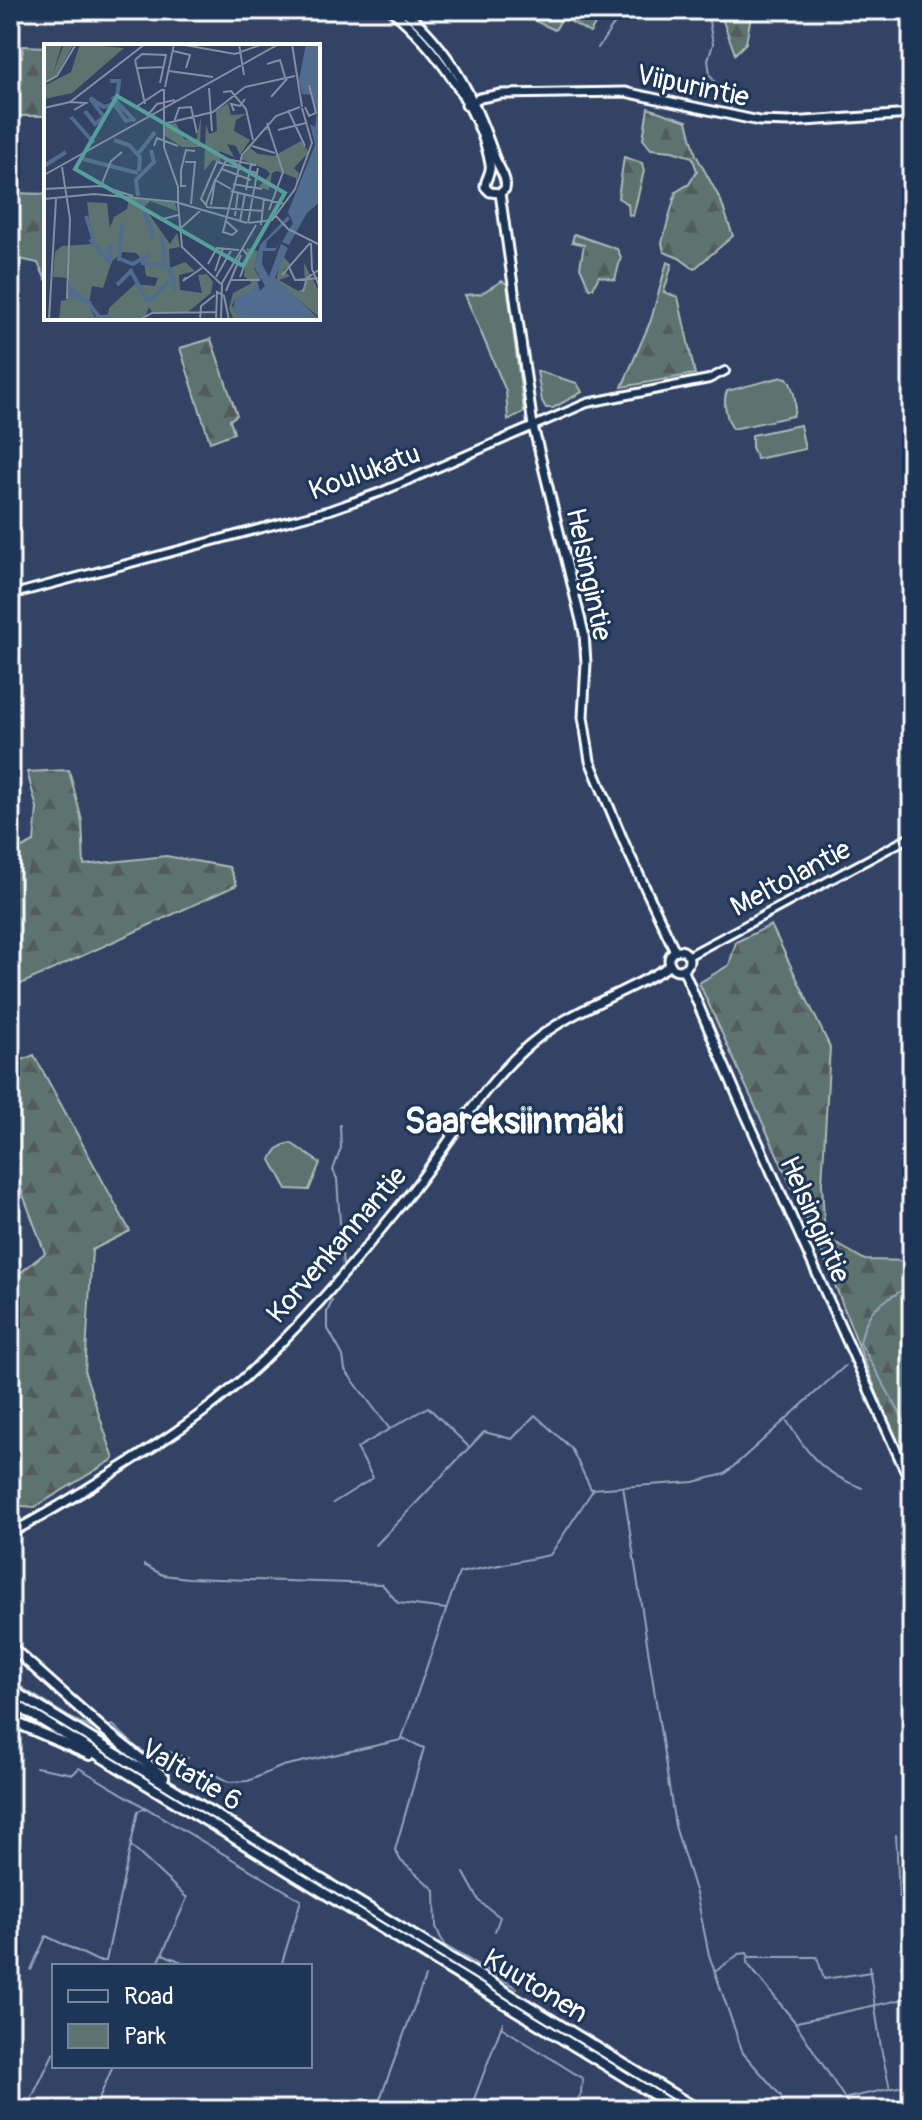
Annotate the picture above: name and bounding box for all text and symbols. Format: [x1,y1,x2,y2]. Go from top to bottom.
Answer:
inset map [44,44,320,320]
street label: Viipurintie [633,57,752,116]
street label: Koulukatu [304,436,425,509]
street label: Helsingintie [557,505,620,644]
street label: Meltolantie [724,832,857,925]
district label: Saareksiinmäki [405,1099,623,1144]
street label: Helsingintie [771,1151,858,1288]
street label: Korvenkannantie [259,1159,415,1331]
street label: Valtatie 6 [134,1731,248,1819]
street label: Kuutonen [476,1941,594,2031]
legend [52,1964,312,2068]
text: Road [124,1982,174,2011]
text: Park [124,2022,166,2051]

